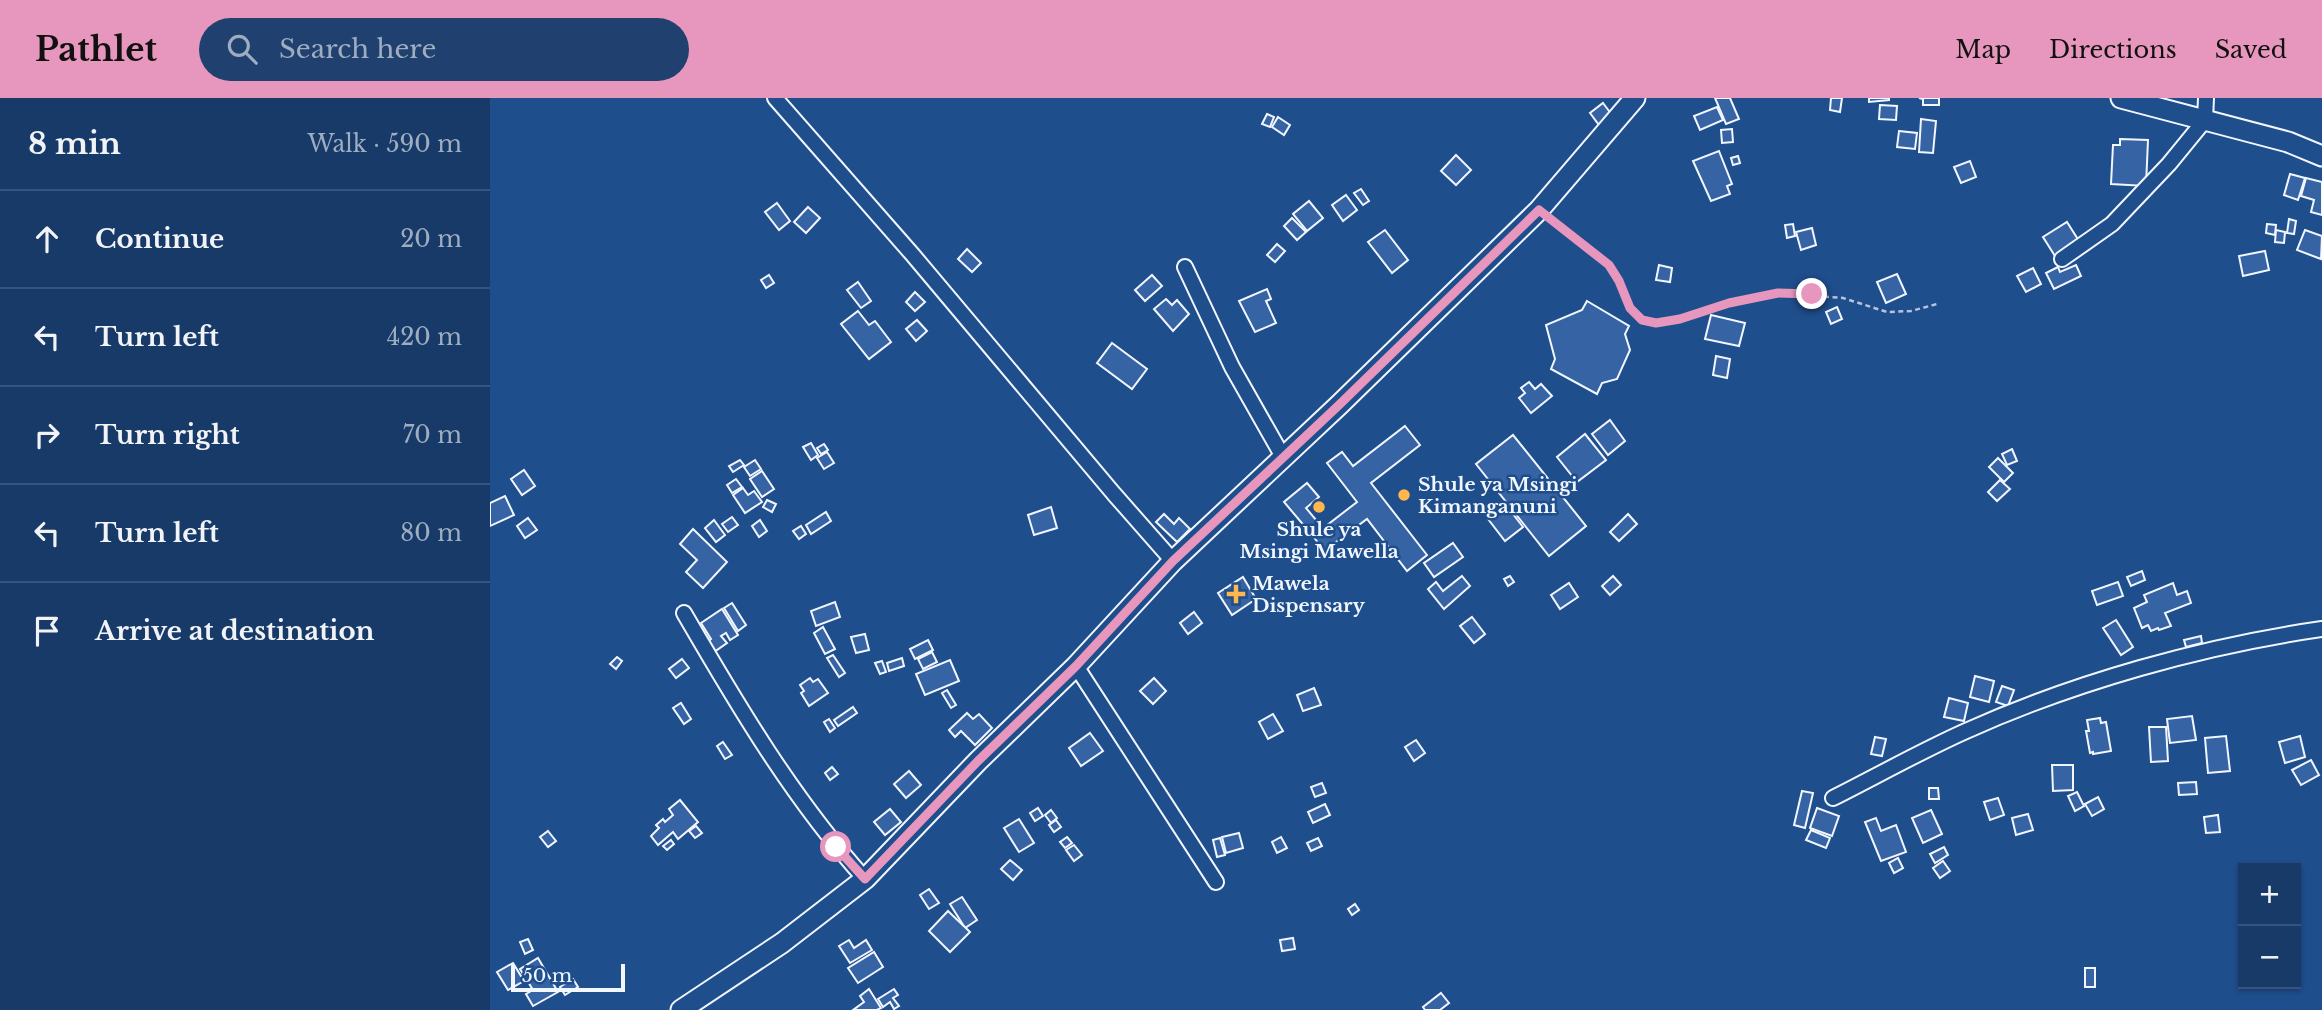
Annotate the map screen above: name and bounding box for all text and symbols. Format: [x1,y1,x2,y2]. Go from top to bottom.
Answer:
search box [199,18,689,81]
text: Pathlet [35,29,157,70]
icon: search [223,30,261,68]
text: Search here [279,33,436,65]
text: Map [1955,35,2011,64]
text: Directions [2049,35,2177,64]
text: Saved [2215,35,2287,64]
text: 8 min [28,125,121,162]
text: Walk · 590 m [308,130,462,158]
icon: ahead [28,220,66,258]
text: Continue [95,223,224,255]
text: 20 m [400,225,462,253]
route end [1796,278,1827,309]
icon: left [28,318,66,356]
text: Turn left [95,321,219,353]
text: 420 m [387,323,462,351]
icon: right [28,416,66,454]
text: Turn right [95,419,240,451]
text: 70 m [403,421,462,449]
place label: Shule ya Msingi Kimanganuni [1418,473,1578,518]
marker: Shule ya Msingi Kimanganuni [1396,487,1412,503]
marker: Shule ya Msingi Mawella [1311,499,1327,515]
icon: left [28,514,66,552]
text: Turn left [95,517,219,549]
place label: Shule ya Msingi Mawella [1239,518,1399,563]
text: 80 m [400,519,462,547]
place label: Mawela Dispensary [1252,572,1366,617]
marker: Mawela Dispensary [1226,584,1246,604]
icon: arrive [28,612,66,650]
text: Arrive at destination [95,615,375,647]
route start [820,831,851,862]
map controls [2238,863,2301,989]
button: + [2238,863,2301,926]
button: − [2238,926,2301,989]
scale bar [511,961,625,993]
text: 50 m [522,964,572,987]

